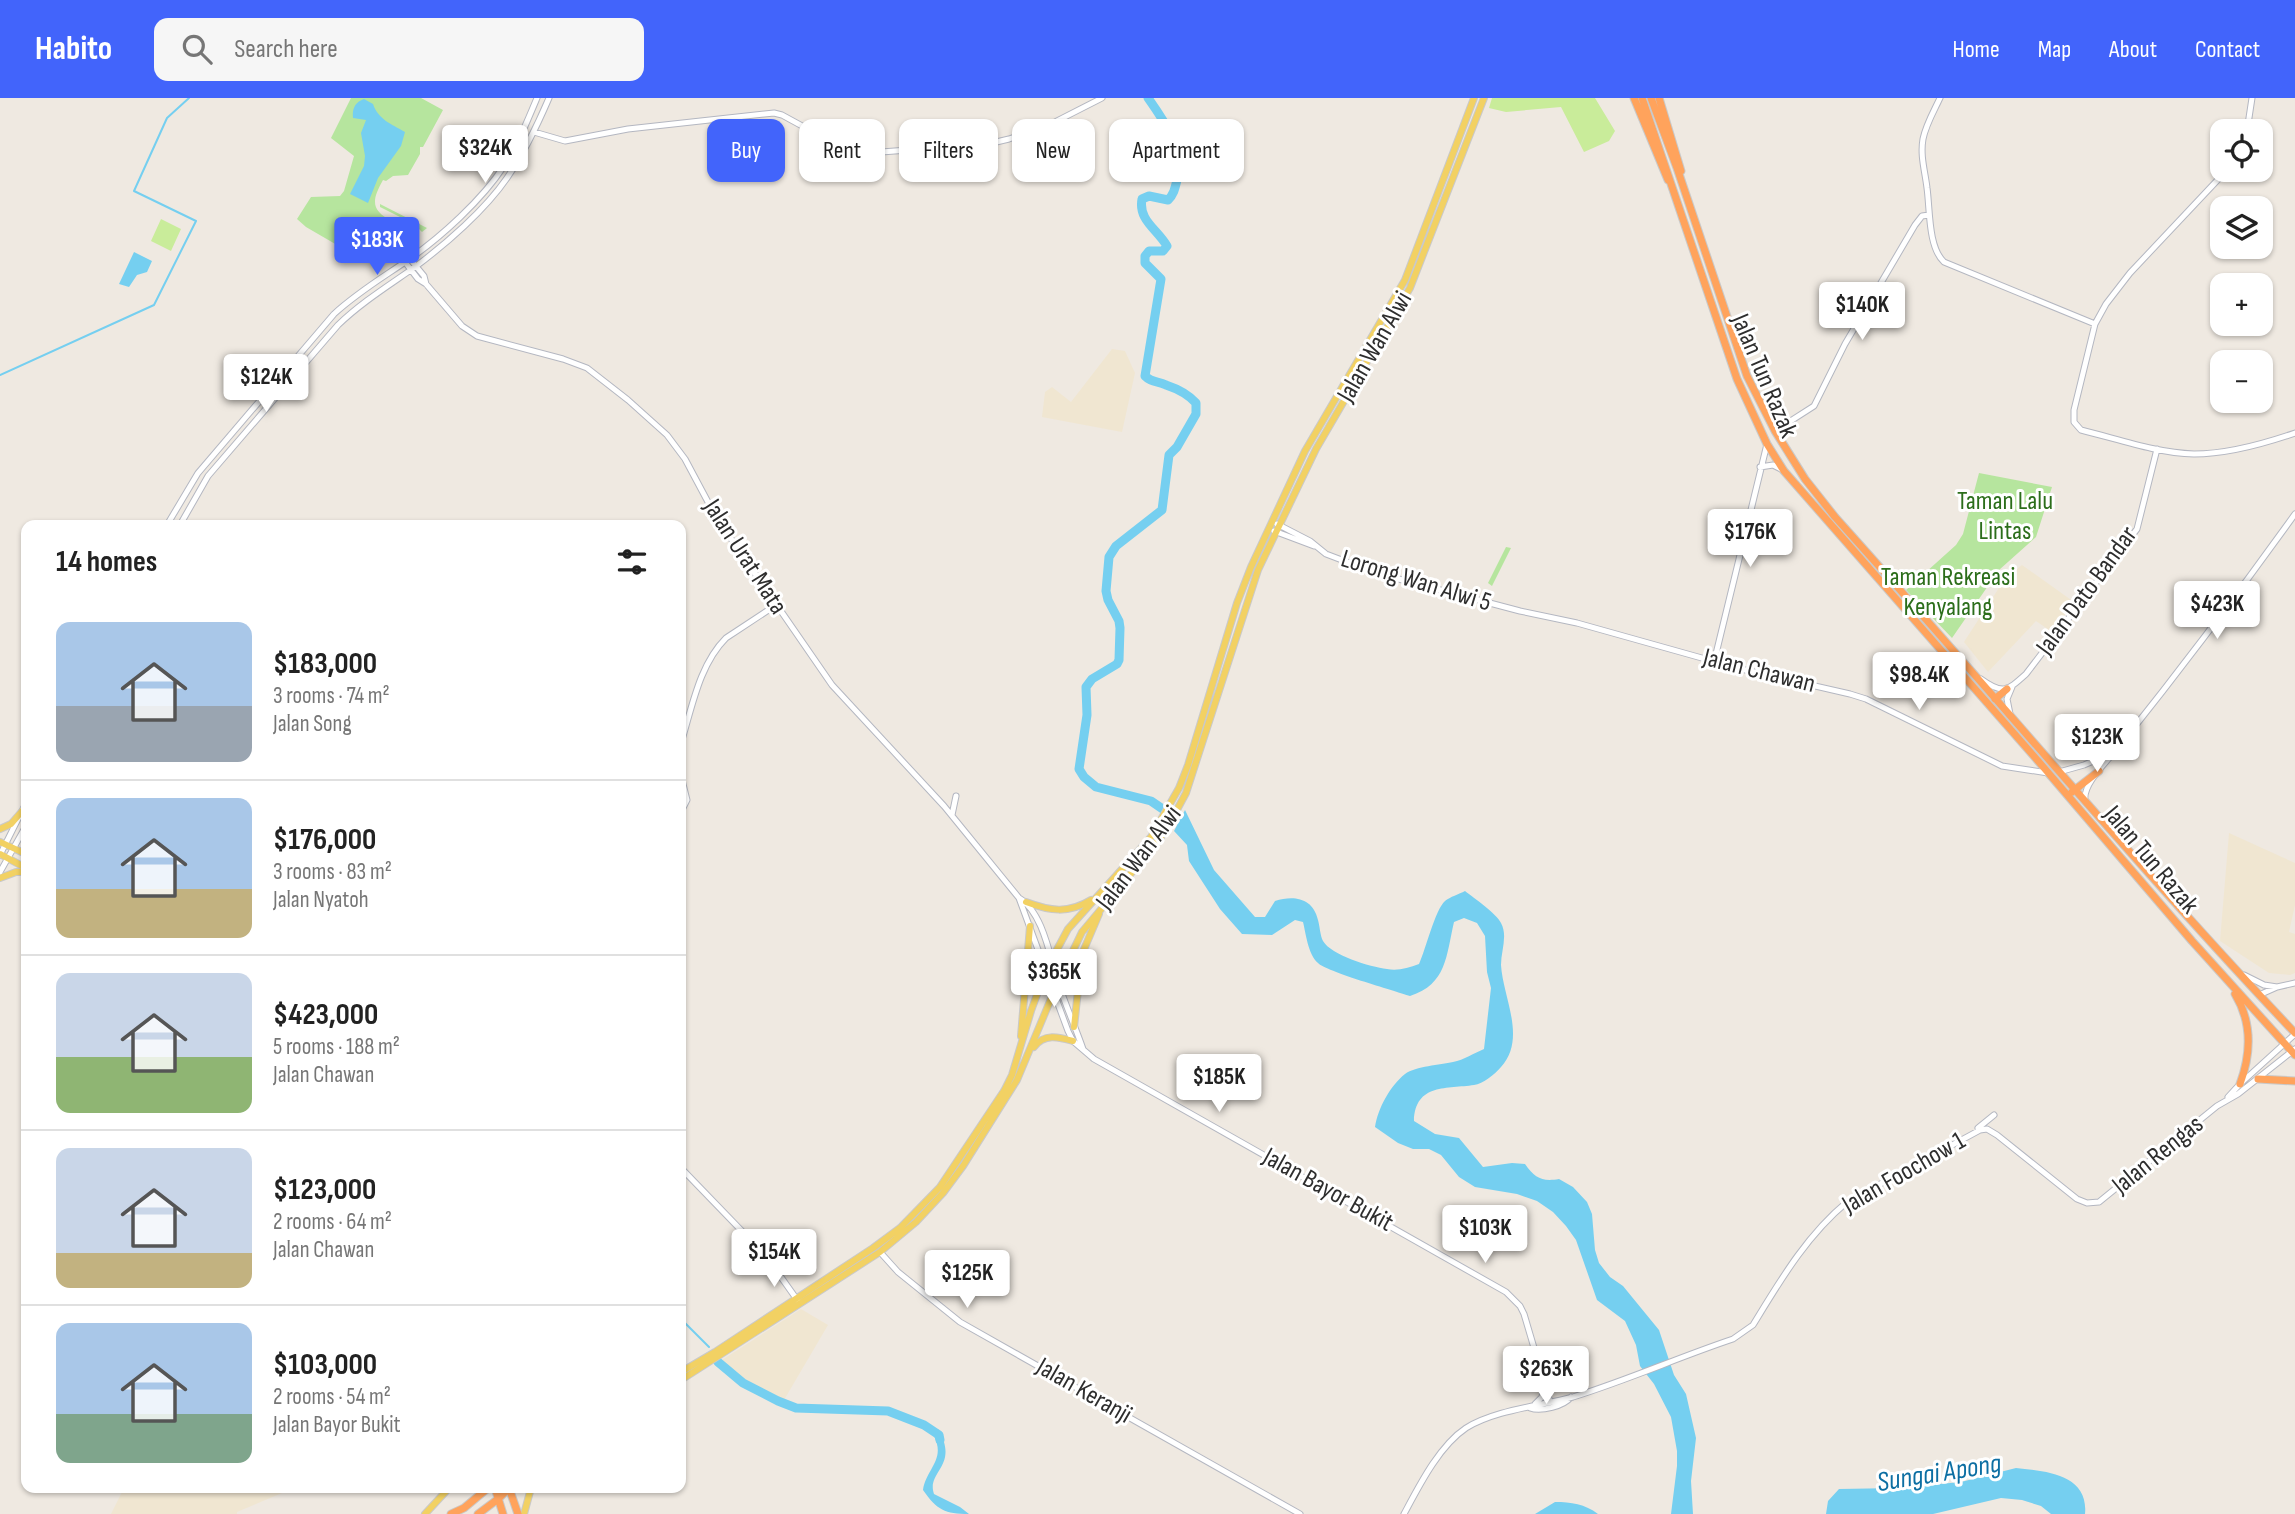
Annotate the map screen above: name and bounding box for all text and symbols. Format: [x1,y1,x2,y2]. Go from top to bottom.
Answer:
search box [154,18,644,81]
text: Habito [35,29,112,69]
icon: search [178,30,216,68]
text: Search here [234,34,338,65]
text: Home [1952,35,2000,64]
text: Map [2038,35,2071,64]
text: About [2109,35,2157,64]
text: Contact [2195,35,2260,64]
chip: Buy [707,119,785,182]
chip: Rent [799,119,885,182]
chip: Filters [899,119,998,182]
chip: New [1012,119,1095,182]
chip: Apartment [1109,119,1244,182]
map controls [2210,119,2273,413]
button: locate [2210,119,2273,182]
pin: $324K [436,126,534,185]
text: $324K [458,134,512,162]
button: layers [2210,196,2273,259]
pin: $183K [328,218,426,277]
text: $183K [350,226,404,254]
button: + [2210,273,2273,336]
pin: $140K [1813,282,1911,342]
street label: Jalan Wan Alwi [1330,286,1419,409]
text: $140K [1835,291,1889,319]
street label: Jalan Tun Razak [1724,309,1804,443]
button: − [2210,350,2273,413]
pin: $124K [217,354,315,414]
text: $124K [239,363,293,391]
park label: Taman Lalu Lintas [1957,486,2053,547]
street label: Jalan Urat Mata [696,493,794,620]
pin: $176K [1701,510,1799,569]
text: $176K [1724,518,1776,546]
street label: Jalan Dato Bandar [2029,520,2144,662]
icon: filters [613,543,651,581]
street label: Lorong Wan Alwi 5 [1337,543,1495,619]
text: 14 homes [56,544,157,580]
park label: Taman Rekreasi Kenyalang [1881,562,2015,623]
pin: $423K [2168,582,2266,641]
text: $423K [2190,590,2244,618]
street label: Jalan Chawan [1699,642,1818,700]
text: $183,000 [273,646,377,682]
icon: home [112,650,196,734]
pin: $98.4K [1862,652,1976,712]
text: $98.4K [1889,661,1949,689]
text: 3 rooms · 74 m² [273,682,390,710]
text: Jalan Song [273,710,352,738]
pin: $123K [2048,714,2146,774]
text: $123K [2071,723,2123,751]
street label: Jalan Tun Razak [2096,799,2205,920]
street label: Jalan Wan Alwi [1089,800,1188,917]
text: $176,000 [273,822,376,858]
icon: home [112,826,196,910]
text: 3 rooms · 83 m² [273,858,392,886]
text: Jalan Nyatoh [273,886,369,914]
pin: $365K [1005,950,1103,1009]
text: $365K [1027,958,1081,986]
text: $423,000 [273,997,378,1033]
icon: home [112,1001,196,1085]
text: 5 rooms · 188 m² [273,1033,400,1061]
pin: $185K [1170,1054,1268,1114]
text: Jalan Chawan [273,1061,374,1089]
text: $185K [1192,1063,1246,1091]
street label: Jalan Rengas [2105,1109,2210,1202]
street label: Jalan Foochow 1 [1836,1125,1971,1221]
street label: Jalan Bayor Bukit [1257,1141,1399,1239]
text: $123,000 [273,1172,376,1208]
icon: home [112,1176,196,1260]
pin: $103K [1436,1206,1534,1265]
text: 2 rooms · 64 m² [273,1208,392,1236]
text: $103K [1458,1214,1512,1242]
pin: $154K [725,1230,823,1289]
text: Jalan Chawan [273,1236,374,1264]
text: $154K [748,1238,801,1266]
pin: $125K [918,1250,1016,1310]
text: $125K [941,1259,993,1287]
pin: $263K [1497,1346,1595,1406]
text: $103,000 [273,1347,377,1383]
icon: home [112,1351,196,1435]
street label: Jalan Keranji [1030,1351,1137,1431]
text: $263K [1519,1355,1573,1383]
text: 2 rooms · 54 m² [273,1383,391,1411]
text: Jalan Bayor Bukit [273,1411,401,1439]
water label: Sungai Apong [1875,1447,2004,1499]

